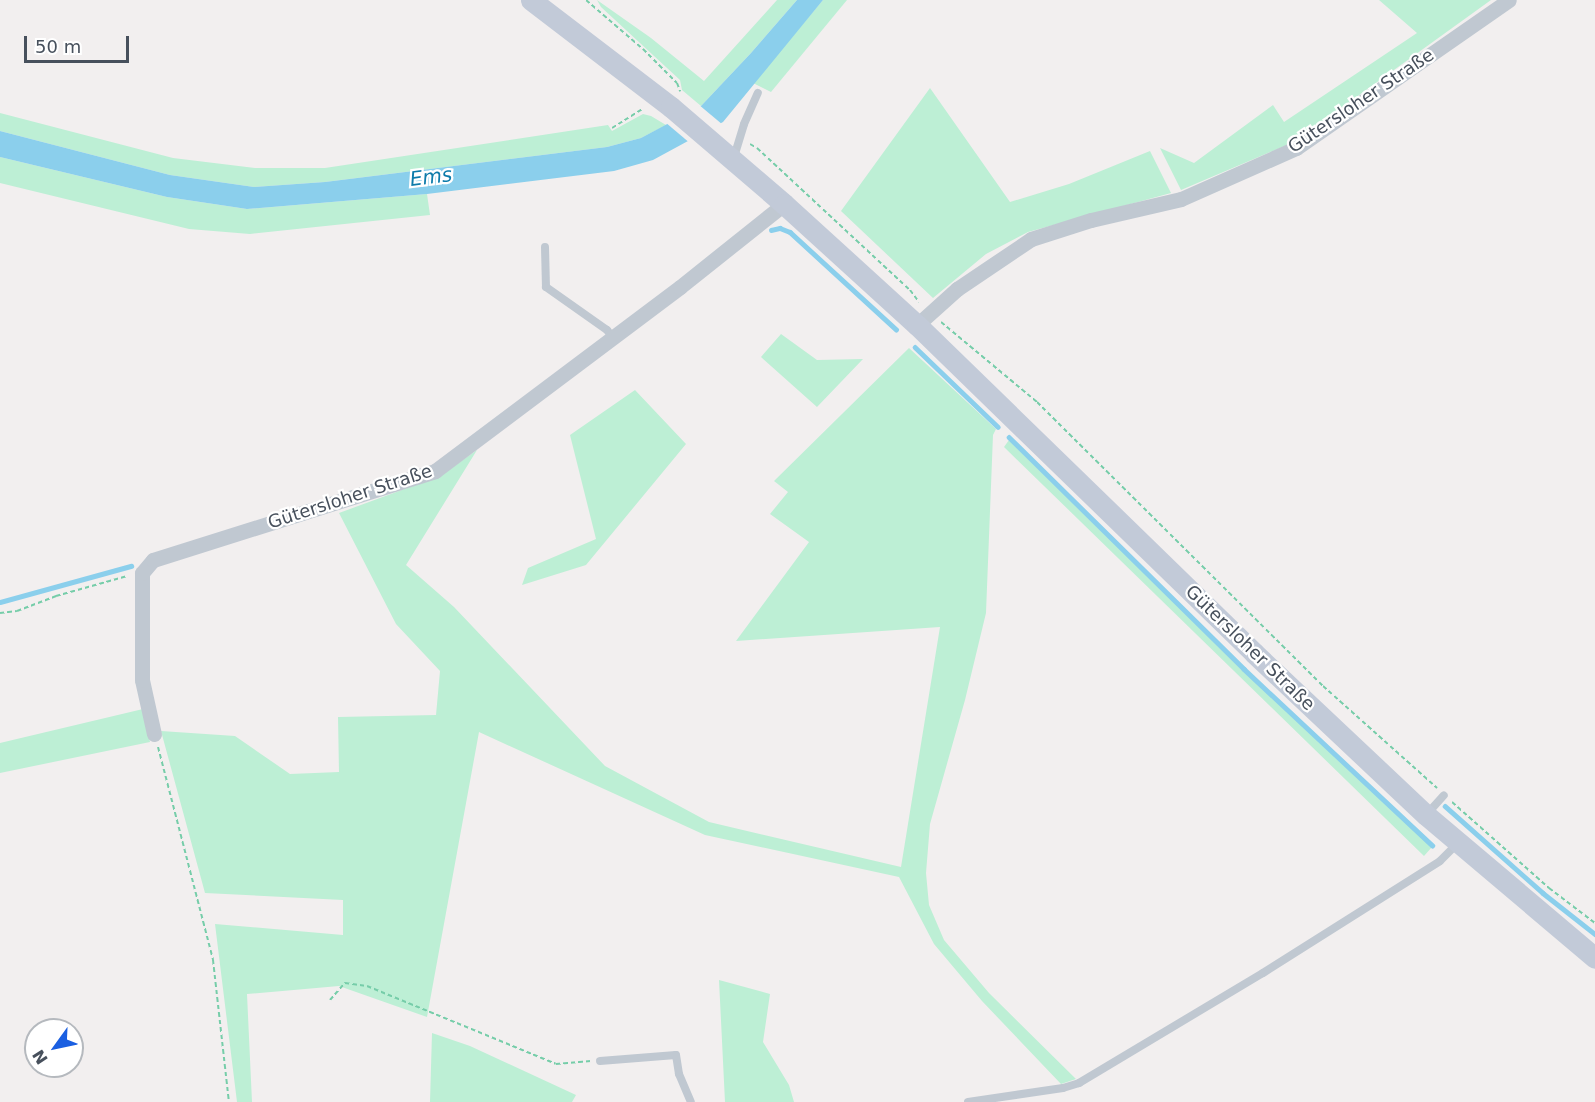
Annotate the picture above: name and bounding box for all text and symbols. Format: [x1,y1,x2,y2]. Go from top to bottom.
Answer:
scale bar [27,24,132,62]
text: 50 m [35,36,81,57]
street label: Gütersloher Straße [1284,44,1438,158]
water label: Ems [408,162,454,192]
street label: Gütersloher Straße [265,460,435,534]
street label: Gütersloher Straße [1181,581,1319,715]
north arrow [24,1018,84,1078]
text: N [29,1046,52,1068]

